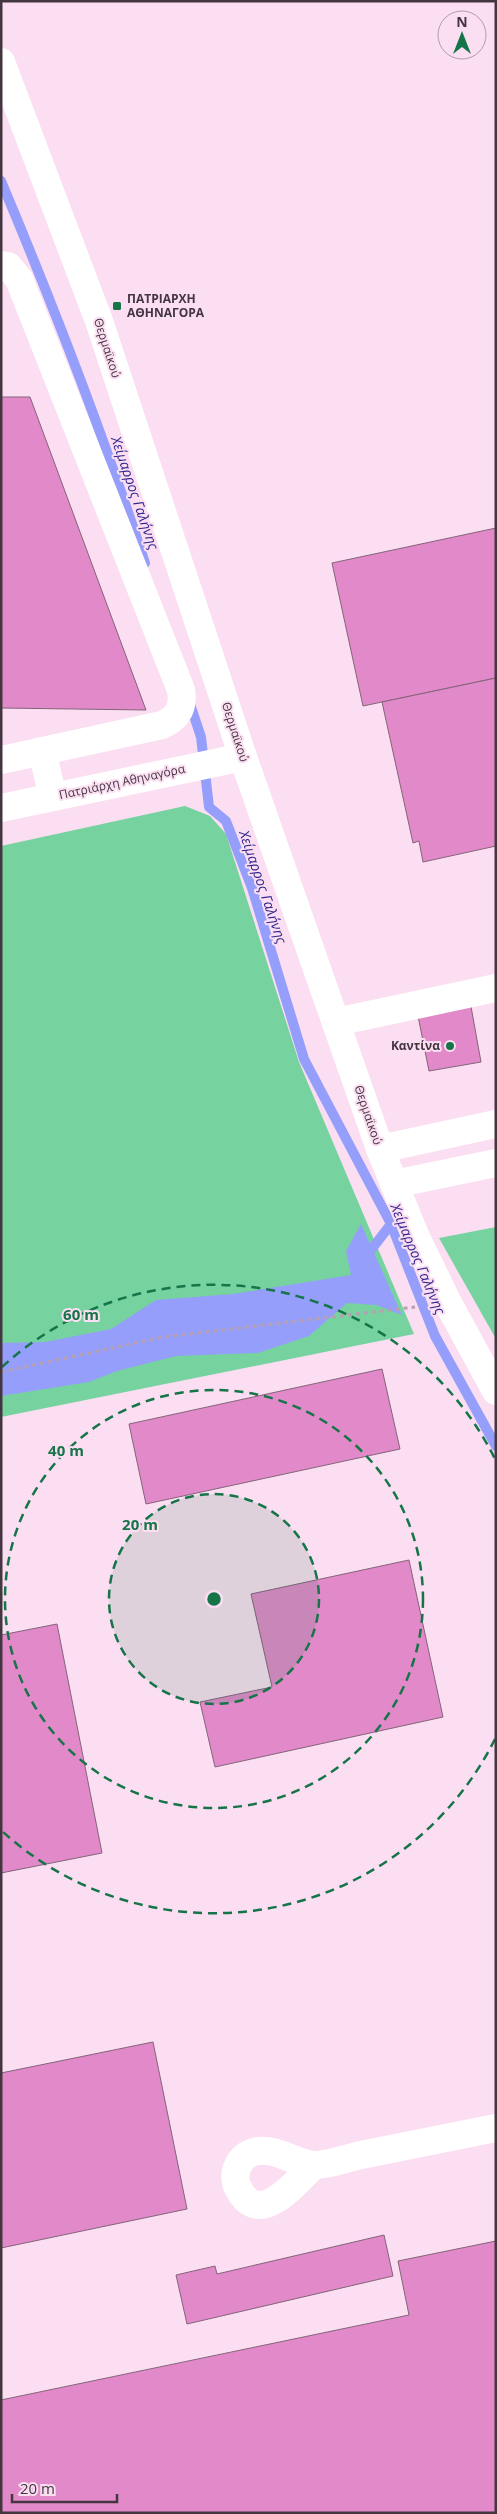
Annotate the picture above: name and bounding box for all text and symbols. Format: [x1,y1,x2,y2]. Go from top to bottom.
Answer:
north arrow [437,10,487,60]
text: N [456,12,468,31]
place label: ΠΑΤΡΙΑΡΧΗ ΑΘΗΝΑΓΟΡΑ [127,290,205,321]
marker: ΠΑΤΡΙΑΡΧΗ ΑΘΗΝΑΓΟΡΑ [111,300,123,312]
street label: Θερμαϊκού [90,316,125,380]
water label: Χείμαρρος Γαλήνης [107,433,164,553]
street label: Θερμαϊκού [218,700,253,764]
street label: Πατριάρχη Αθηναγόρα [57,760,187,803]
water label: Χείμαρρος Γαλήνης [235,827,292,947]
place label: Καντίνα [391,1037,440,1054]
marker: Καντίνα [444,1040,456,1052]
street label: Θερμαϊκού [350,1083,387,1147]
water label: Χείμαρρος Γαλήνης [386,1200,451,1318]
text: 60 m [63,1304,99,1324]
text: 40 m [48,1440,84,1460]
text: 20 m [122,1514,158,1534]
centre of rings [205,1590,223,1608]
scale bar [12,2472,118,2504]
text: 20 m [20,2478,55,2498]

